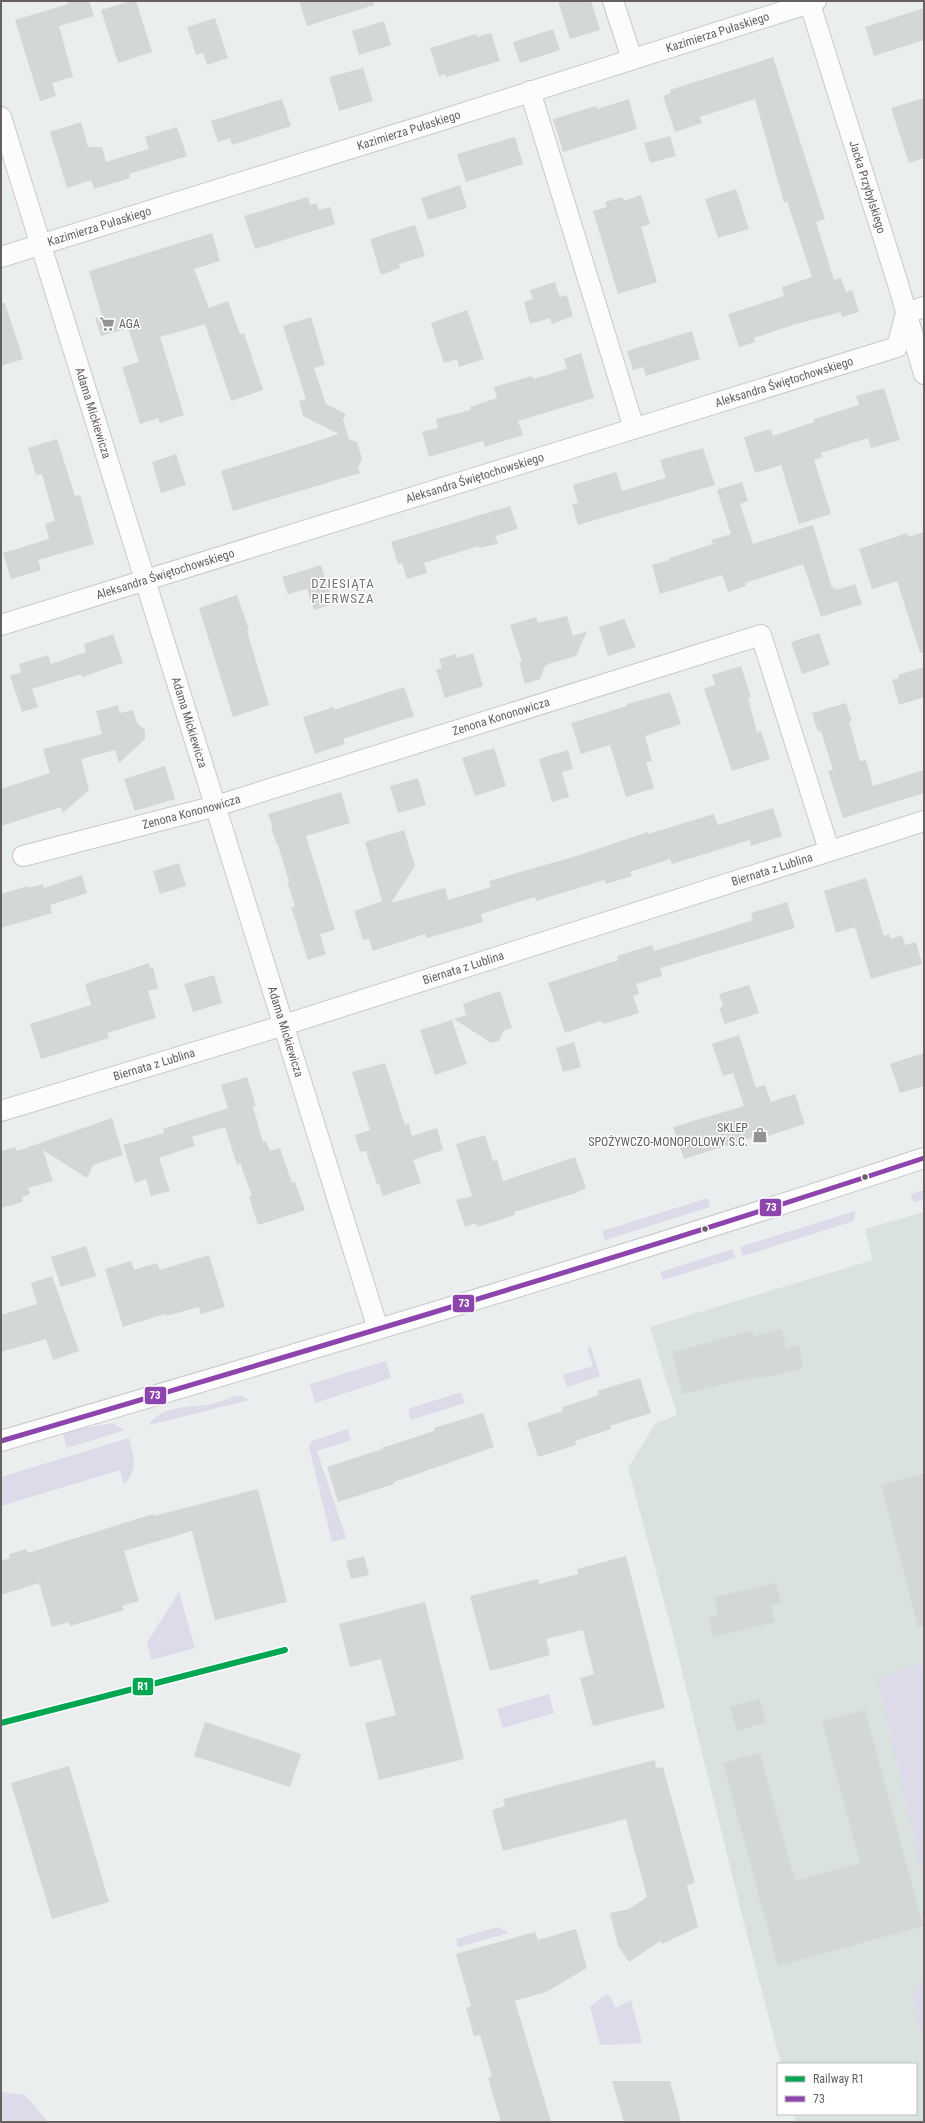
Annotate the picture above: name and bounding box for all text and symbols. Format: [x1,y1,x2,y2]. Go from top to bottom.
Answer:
street label: Kazimierza Pułaskiego [664,9,771,55]
street label: Kazimierza Pułaskiego [355,107,462,153]
street label: Jacka Przybylskiego [846,139,889,235]
street label: Kazimierza Pułaskiego [46,204,153,249]
supermarket icon: AGA [98,315,116,333]
place label: AGA [119,317,140,331]
street label: Aleksandra Świętochowskiego [713,354,855,410]
street label: Adama Mickiewicza [72,366,114,460]
street label: Aleksandra Świętochowskiego [404,450,546,506]
street label: Aleksandra Świętochowskiego [94,546,236,602]
district label: DZIESIĄTA PIERWSZA [311,576,375,606]
street label: Adama Mickiewicza [169,675,210,770]
street label: Zenona Kononowicza [451,695,552,738]
street label: Zenona Kononowicza [141,792,242,832]
street label: Biernata z Lublina [730,850,815,889]
street label: Biernata z Lublina [421,948,506,987]
street label: Adama Mickiewicza [265,985,306,1079]
street label: Biernata z Lublina [112,1046,197,1084]
place label: SKLEP SPOŻYWCZO-MONOPOLOWY S.C. [588,1121,748,1149]
shop icon: SKLEP SPOŻYWCZO-MONOPOLOWY S.C. [751,1126,769,1144]
unlabelled marker [860,1172,870,1182]
line badge: 73 [759,1198,782,1217]
text: 73 [765,1201,777,1214]
unlabelled marker [700,1224,710,1234]
line badge: 73 [452,1294,475,1313]
text: 73 [458,1297,470,1310]
line badge: 73 [144,1386,167,1405]
text: 73 [149,1389,161,1402]
line badge: R1 [132,1677,154,1696]
text: R1 [137,1680,149,1693]
legend [777,2063,917,2115]
text: Railway R1 [813,2072,864,2086]
text: 73 [813,2092,825,2106]

